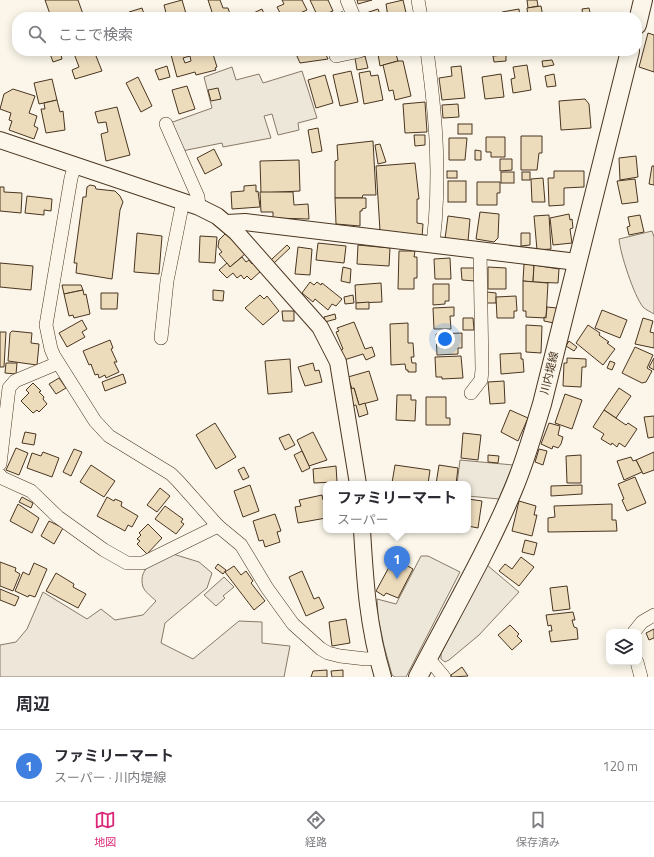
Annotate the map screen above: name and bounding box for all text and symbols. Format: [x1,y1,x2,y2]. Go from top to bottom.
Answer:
search box [12,12,642,56]
icon: search [26,23,48,45]
text: ここで検索 [58,23,133,46]
your location [435,329,455,349]
street label: 川内堤線 [536,350,562,396]
popup [323,481,471,533]
text: ファミリーマート [337,486,457,509]
text: スーパー [337,509,389,529]
pin: 1 [384,546,410,579]
map controls [606,629,642,665]
button: layers [606,629,642,665]
text: 周辺 [16,691,50,717]
text: ファミリーマート [54,744,174,767]
text: 1 [25,756,33,776]
text: 120 m [602,756,638,776]
text: スーパー · 川内堤線 [54,767,166,787]
tab: 地図 [94,809,116,850]
tab: 経路 [305,809,327,850]
tab: 保存済み [516,809,560,850]

